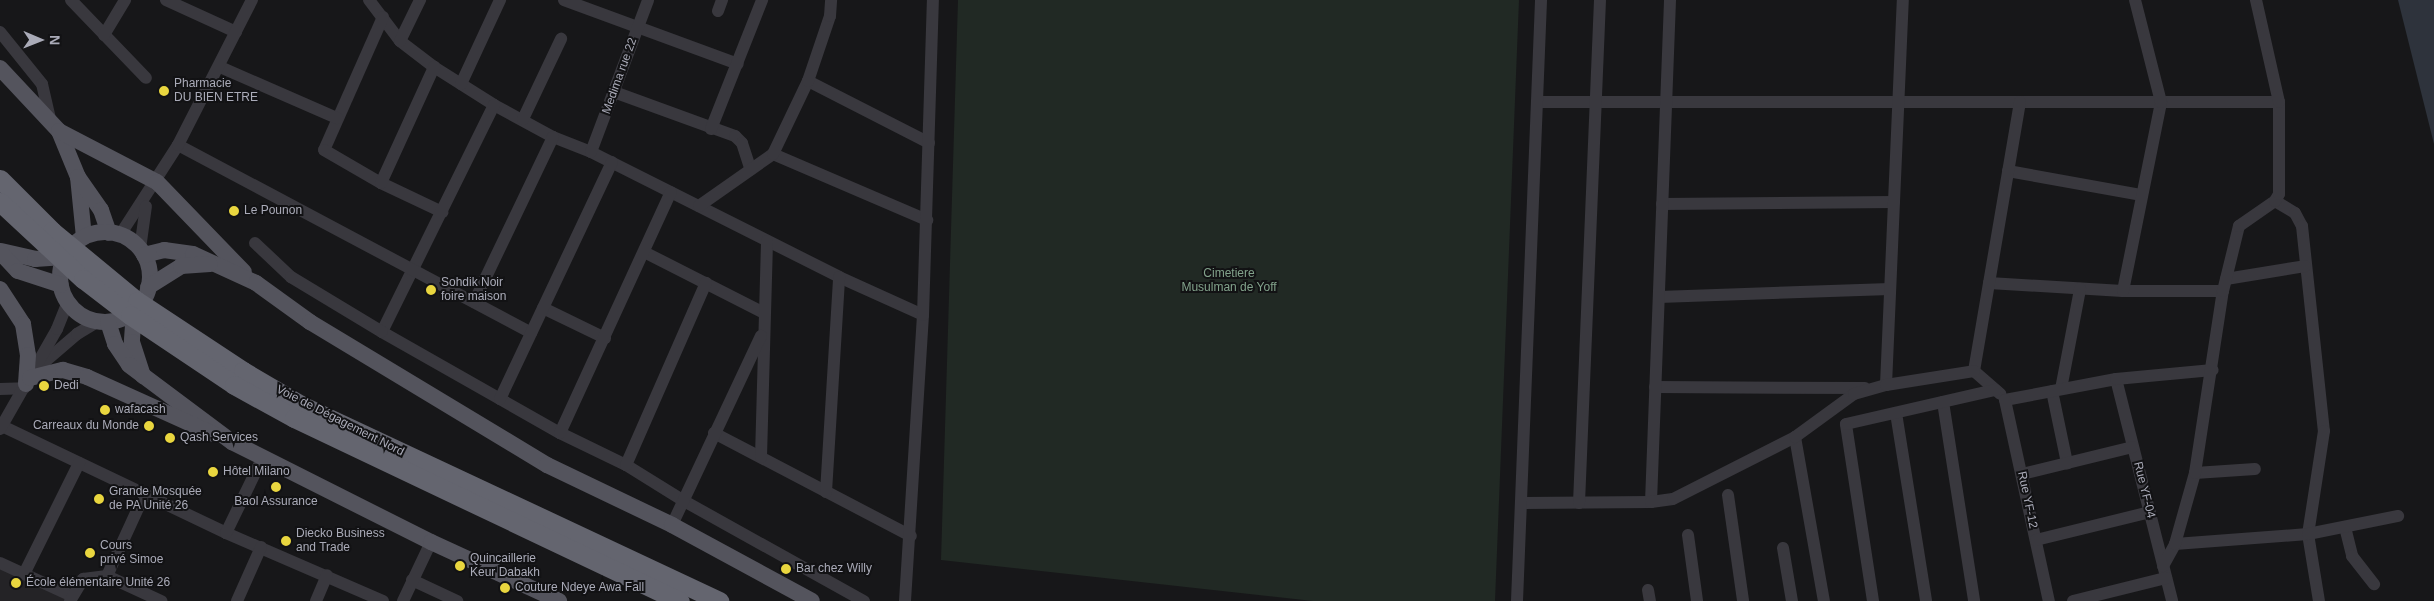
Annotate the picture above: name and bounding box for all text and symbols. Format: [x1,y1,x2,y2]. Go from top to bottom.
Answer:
north arrow [15,15,65,65]
text: N [47,35,63,45]
street label: Medima rue 22 [600,36,640,116]
place label: Pharmacie DU BIEN ETRE [174,77,258,105]
marker: Pharmacie DU BIEN ETRE [158,85,170,97]
place label: Le Pounon [244,204,302,218]
marker: Le Pounon [228,205,240,217]
park label: Cimetiere Musulman de Yoff [1181,267,1277,295]
place label: Sohdik Noir foire maison [441,276,506,304]
marker: Sohdik Noir foire maison [425,284,437,296]
place label: Dedi [54,379,79,393]
marker: Dedi [38,380,50,392]
street label: Voie de Dégagement Nord [274,382,406,460]
place label: wafacash [115,403,166,417]
marker: wafacash [99,404,111,416]
place label: Carreaux du Monde [33,419,139,433]
marker: Carreaux du Monde [143,420,155,432]
place label: Qash Services [180,431,258,445]
marker: Qash Services [164,432,176,444]
street label: Rue YF-04 [2130,460,2158,520]
place label: Hôtel Milano [223,465,290,479]
marker: Hôtel Milano [207,466,219,478]
street label: Rue YF-12 [2014,470,2040,530]
marker: Baol Assurance [270,481,282,493]
place label: Grande Mosquée de PA Unité 26 [109,485,202,513]
marker: Grande Mosquée de PA Unité 26 [93,493,105,505]
place label: Baol Assurance [234,495,318,509]
place label: Diecko Business and Trade [296,527,385,555]
marker: Diecko Business and Trade [280,535,292,547]
place label: Cours privé Simoe [100,539,163,567]
marker: Cours privé Simoe [84,547,96,559]
place label: Quincaillerie Keur Dabakh [470,552,540,580]
marker: Quincaillerie Keur Dabakh [454,560,466,572]
place label: Bar chez Willy [796,562,872,576]
marker: Bar chez Willy [780,563,792,575]
place label: École élémentaire Unité 26 [26,576,170,590]
marker: École élémentaire Unité 26 [10,577,22,589]
place label: Couture Ndeye Awa Fall [515,581,645,595]
marker: Couture Ndeye Awa Fall [499,582,511,594]

